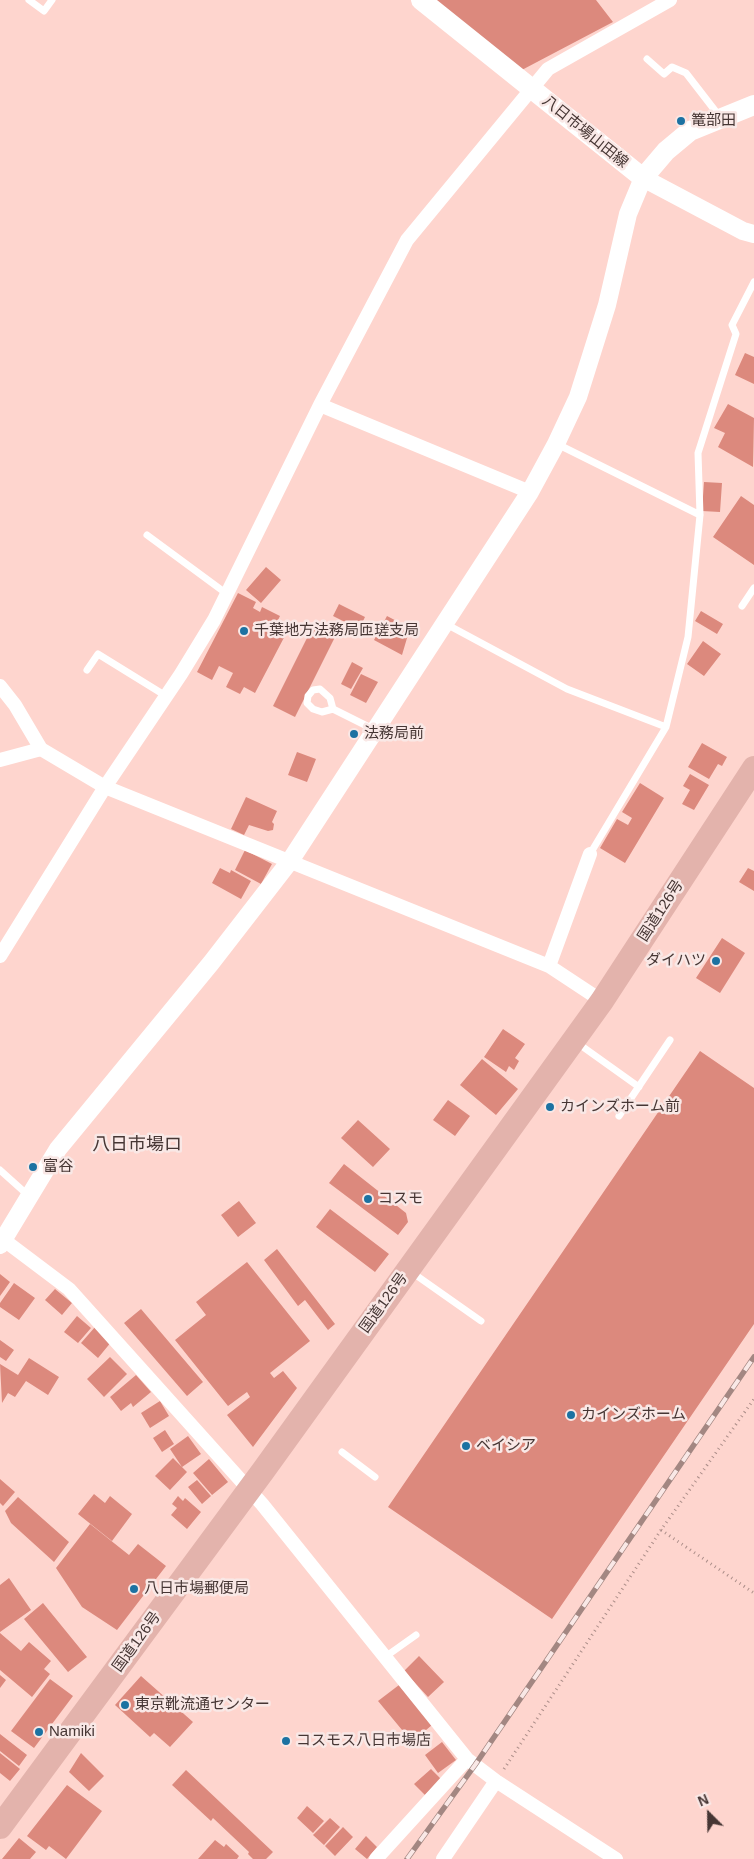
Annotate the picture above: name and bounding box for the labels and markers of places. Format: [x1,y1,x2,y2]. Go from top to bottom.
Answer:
place label: 篭部田 [691,112,736,130]
marker: 篭部田 [675,115,687,127]
place label: 千葉地方法務局匝瑳支局 [254,622,419,640]
marker: 千葉地方法務局匝瑳支局 [238,625,250,637]
place label: 法務局前 [364,725,424,743]
marker: 法務局前 [348,728,360,740]
place label: ダイハツ [646,952,706,970]
marker: ダイハツ [710,955,722,967]
place label: カインズホーム前 [560,1098,680,1116]
marker: カインズホーム前 [544,1101,556,1113]
place label: 富谷 [43,1158,73,1176]
marker: 富谷 [27,1161,39,1173]
place label: コスモ [378,1190,423,1208]
marker: コスモ [362,1193,374,1205]
place label: カインズホーム [581,1406,686,1424]
marker: カインズホーム [565,1409,577,1421]
place label: ベイシア [476,1437,536,1455]
marker: ベイシア [460,1440,472,1452]
place label: 八日市場郵便局 [144,1580,249,1598]
marker: 八日市場郵便局 [128,1583,140,1595]
place label: 東京靴流通センター [135,1696,270,1714]
marker: 東京靴流通センター [119,1699,131,1711]
place label: Namiki [49,1723,95,1741]
marker: Namiki [33,1726,45,1738]
place label: コスモス八日市場店 [296,1732,431,1750]
marker: コスモス八日市場店 [280,1735,292,1747]

